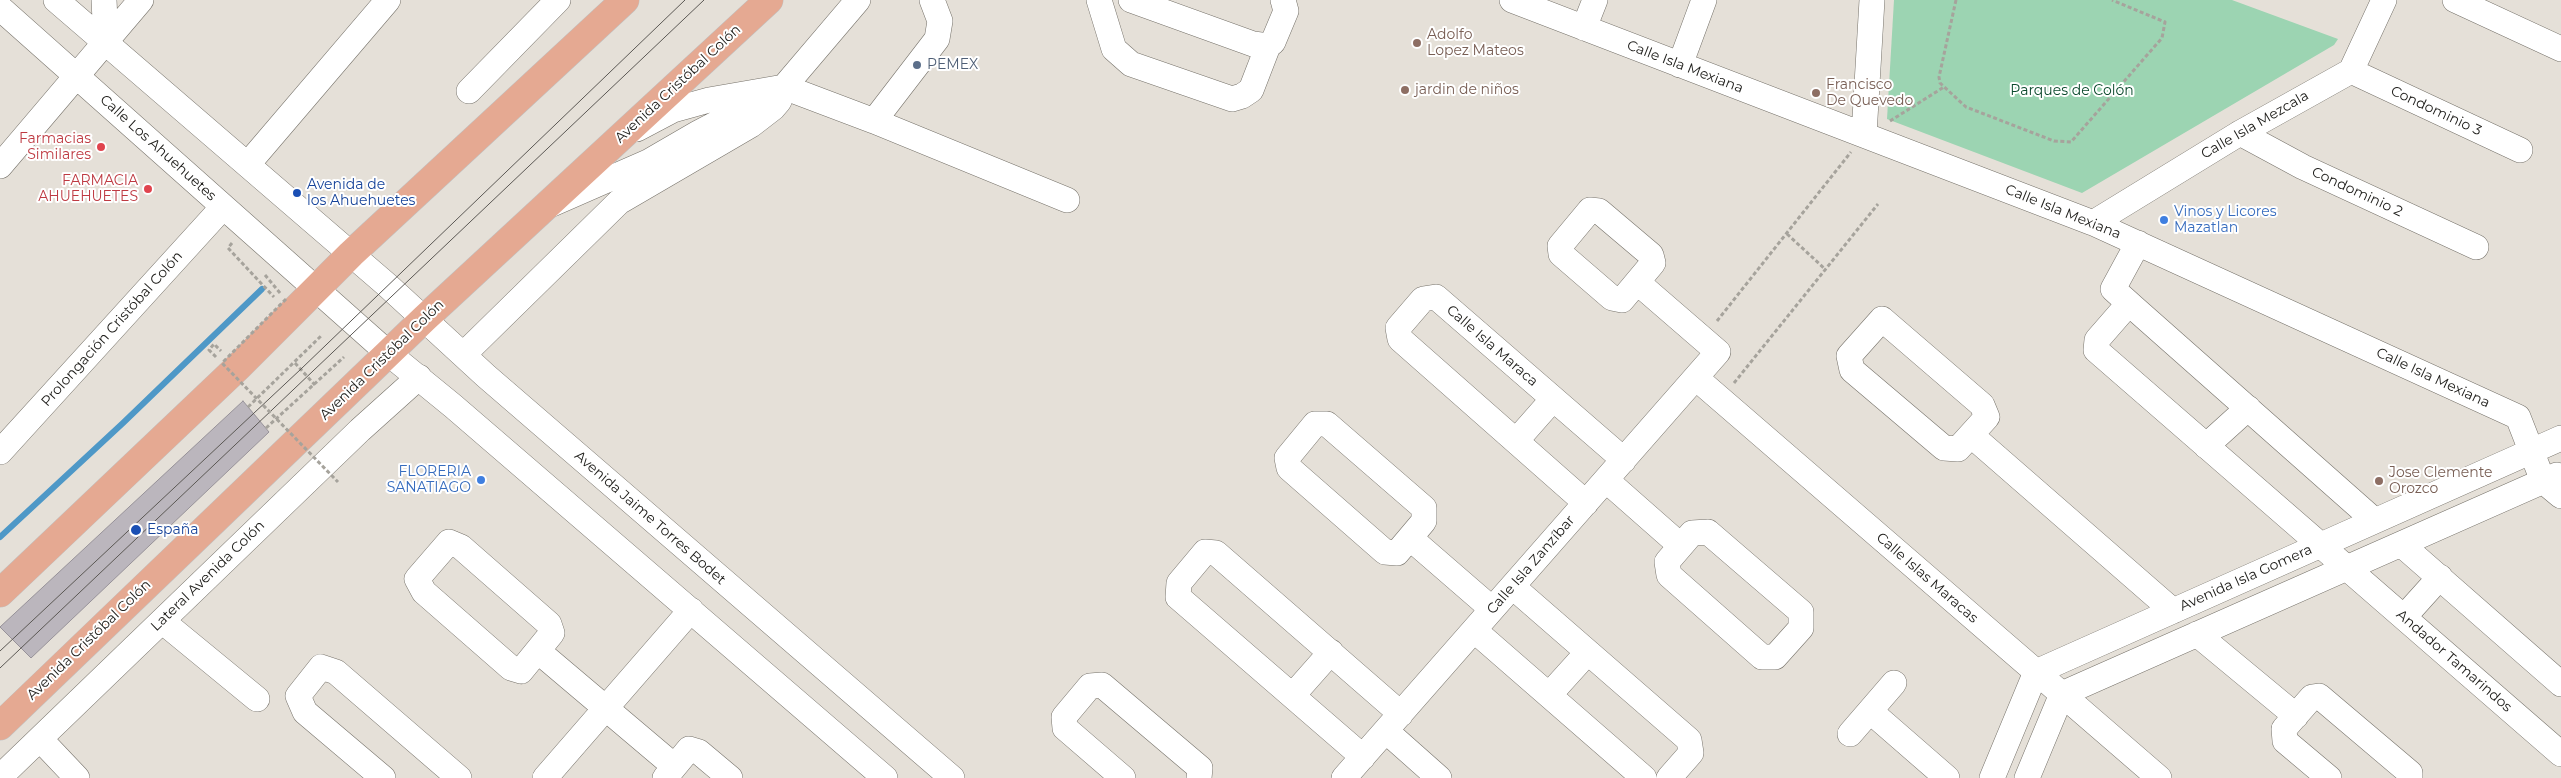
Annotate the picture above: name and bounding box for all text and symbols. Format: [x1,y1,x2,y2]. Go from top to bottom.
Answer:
street label: Avenida Cristóbal Colón [612,21,744,147]
place label: Adolfo Lopez Mateos [1427,27,1524,59]
marker: Adolfo Lopez Mateos [1411,37,1423,49]
street label: Calle Isla Mexiana [1624,37,1746,97]
place label: PEMEX [927,57,978,73]
marker: PEMEX [911,59,923,71]
place label: Francisco De Quevedo [1826,77,1913,110]
place label: jardin de niños [1415,82,1519,98]
park label: Parques de Colón [2010,83,2134,99]
street label: Condominio 3 [2388,83,2484,139]
marker: jardin de niños [1399,84,1411,96]
marker: Francisco De Quevedo [1810,87,1822,99]
street label: Calle Isla Mezcala [2198,87,2312,163]
street label: Calle Los Ahuehuetes [96,91,220,205]
place label: Farmacias Similares [19,131,91,164]
marker: Farmacias Similares [95,141,107,153]
street label: Condominio 2 [2309,164,2405,220]
place label: FARMACIA AHUEHUETES [38,173,138,206]
place label: Avenida de los Ahuehuetes [307,177,415,210]
street label: Calle Isla Mexiana [2003,181,2123,243]
marker: FARMACIA AHUEHUETES [142,183,154,195]
marker: Avenida de los Ahuehuetes [291,187,303,199]
place label: Vinos y Licores Mazatlan [2174,204,2277,236]
marker: Vinos y Licores Mazatlan [2158,214,2170,226]
street label: Prolongación Cristóbal Colón [38,248,186,410]
street label: Avenida Cristóbal Colón [316,296,448,424]
street label: Calle Isla Maraca [1443,302,1541,390]
street label: Calle Isla Mexiana [2374,344,2492,412]
street label: Avenida Jaime Torres Bodet [571,448,729,588]
place label: FLORERIA SANATIAGO [387,464,471,497]
place label: Jose Clemente Orozco [2389,465,2493,498]
marker: FLORERIA SANATIAGO [475,474,487,486]
marker: Jose Clemente Orozco [2373,475,2385,487]
street label: Calle Isla Zanzíbar [1483,512,1579,618]
street label: Lateral Avenida Colón [148,517,268,635]
place label: España [147,522,199,538]
marker: España [129,523,143,537]
street label: Calle Islas Maracas [1873,529,1981,627]
street label: Avenida Isla Gomera [2177,541,2315,615]
street label: Avenida Cristóbal Colón [23,576,155,704]
street label: Andador Tamarindos [2393,606,2515,716]

